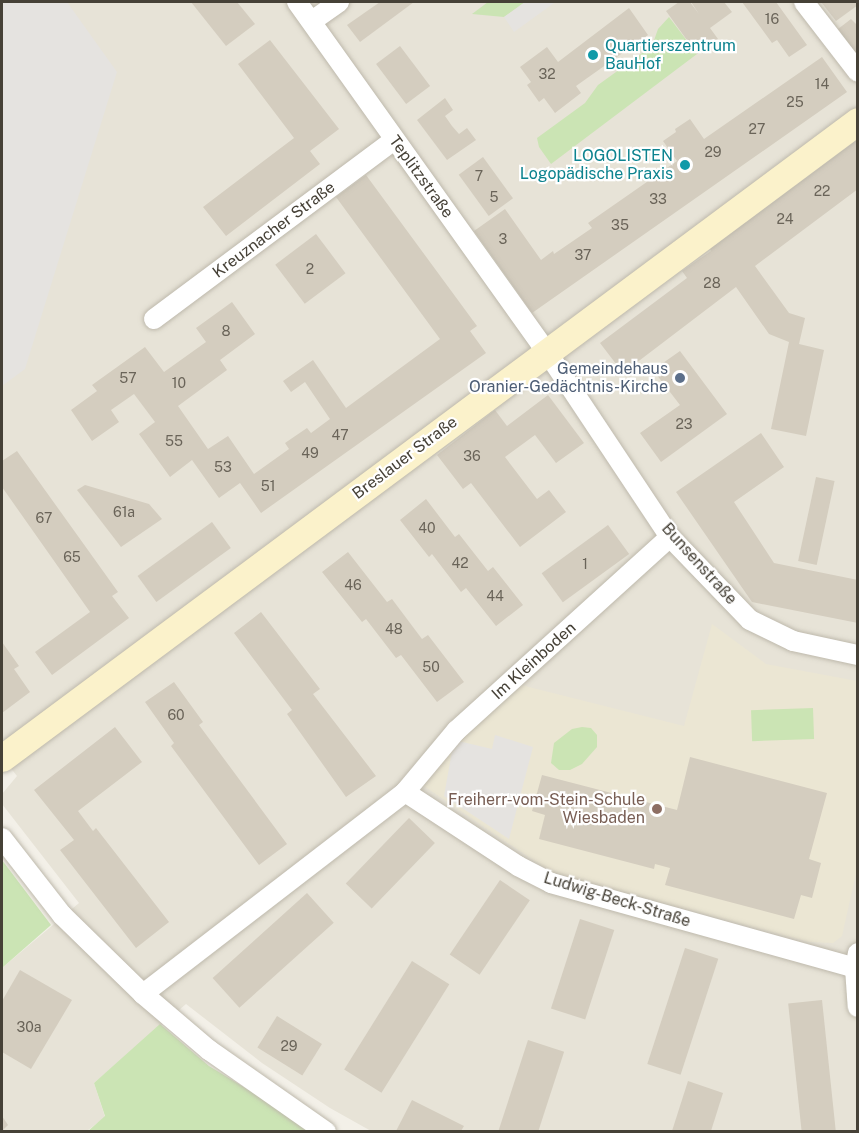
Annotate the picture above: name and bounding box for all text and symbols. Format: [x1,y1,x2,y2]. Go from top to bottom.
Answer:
house number: 16 [765,11,779,27]
place label: Quartierszentrum BauHof [605,36,736,74]
marker: Quartierszentrum BauHof [586,48,600,62]
house number: 32 [538,66,556,82]
house number: 14 [815,76,829,92]
house number: 25 [786,94,804,110]
house number: 27 [749,121,765,137]
street label: Teplitzstraße [385,132,457,222]
house number: 29 [704,144,722,160]
place label: LOGOLISTEN Logopädische Praxis [520,146,673,184]
marker: LOGOLISTEN Logopädische Praxis [678,158,692,172]
house number: 7 [475,168,483,184]
street label: Kreuznacher Straße [209,178,339,282]
house number: 22 [814,183,830,199]
house number: 5 [490,189,498,205]
house number: 33 [649,191,667,207]
house number: 24 [776,211,794,227]
house number: 35 [611,217,629,233]
house number: 3 [499,231,507,247]
house number: 37 [575,247,591,263]
house number: 2 [306,261,314,277]
house number: 28 [703,275,721,291]
house number: 8 [221,323,231,339]
place label: Gemeindehaus Oranier-Gedächtnis-Kirche [469,359,668,397]
house number: 57 [119,370,137,386]
marker: Gemeindehaus Oranier-Gedächtnis-Kirche [673,371,687,385]
house number: 10 [172,375,186,391]
street label: Breslauer Straße [349,412,461,504]
house number: 23 [675,416,693,432]
house number: 47 [331,427,349,443]
house number: 55 [165,433,183,449]
house number: 49 [301,445,319,461]
house number: 36 [463,448,481,464]
house number: 53 [214,459,232,475]
house number: 51 [261,478,275,494]
house number: 61a [113,504,135,520]
house number: 67 [36,510,52,526]
street label: Bunsenstraße [657,519,741,609]
house number: 40 [418,520,436,536]
house number: 65 [63,549,81,565]
house number: 42 [451,555,469,571]
house number: 1 [582,556,588,572]
house number: 46 [344,577,362,593]
house number: 44 [486,588,504,604]
street label: Im Kleinboden [488,618,580,704]
house number: 48 [385,621,403,637]
house number: 50 [422,659,440,675]
house number: 60 [167,707,185,723]
place label: Freiherr-vom-Stein-Schule Wiesbaden [448,790,645,828]
marker: Freiherr-vom-Stein-Schule Wiesbaden [650,802,664,816]
street label: Ludwig-Beck-Straße [541,869,693,931]
house number: 30a [16,1019,42,1035]
house number: 29 [280,1038,298,1054]

